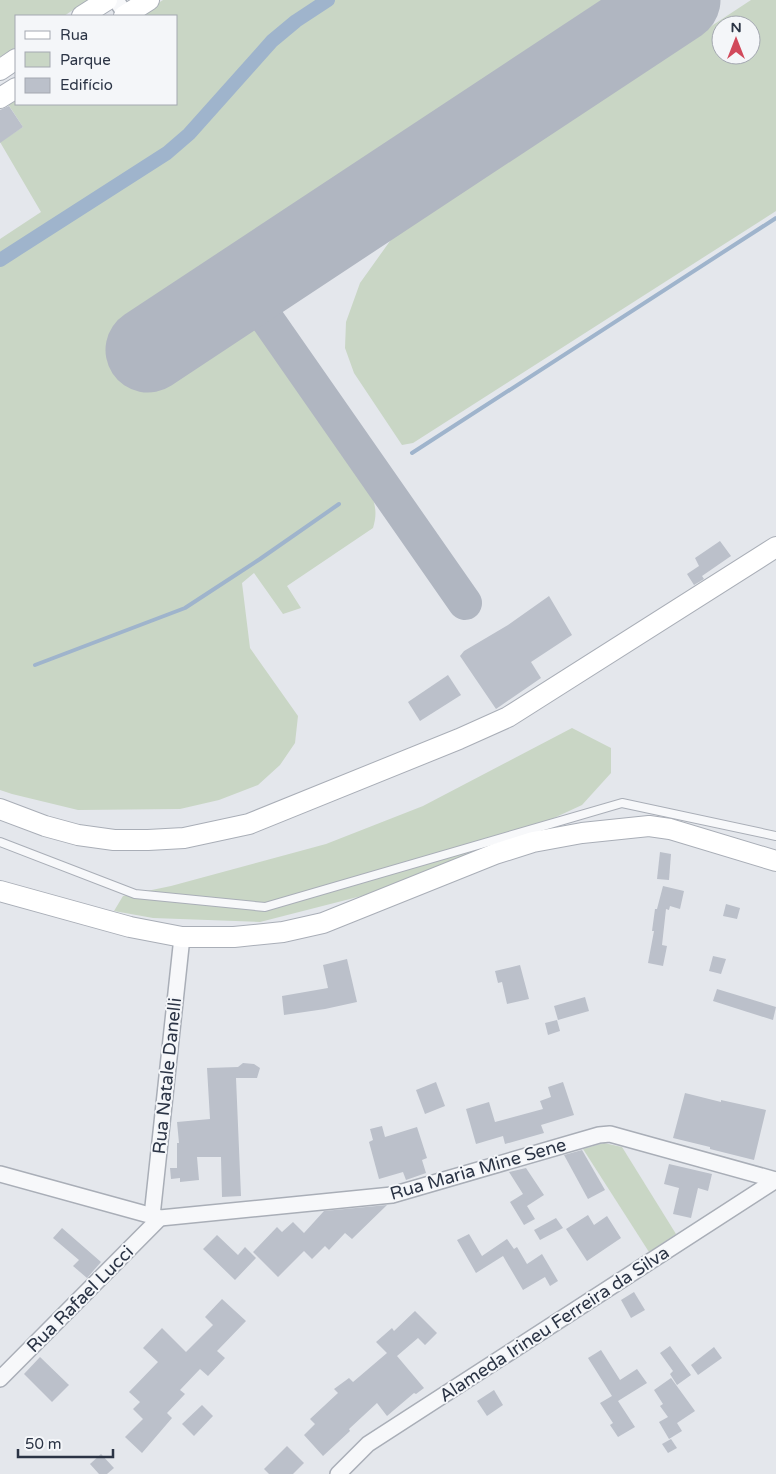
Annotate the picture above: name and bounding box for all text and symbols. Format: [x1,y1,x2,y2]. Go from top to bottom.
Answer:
legend [15,15,178,105]
north arrow [711,15,761,65]
text: N [730,19,742,36]
text: Rua [60,26,88,44]
text: Parque [60,51,111,69]
text: Edifício [60,76,113,94]
street label: Rua Natale Danelli [148,997,186,1155]
street label: Rua Maria Mine Sene [387,1133,569,1205]
street label: Rua Rafael Lucci [22,1241,138,1357]
street label: Alameda Irineu Ferreira da Silva [435,1241,673,1407]
scale bar [18,1426,112,1458]
text: 50 m [25,1435,62,1453]

